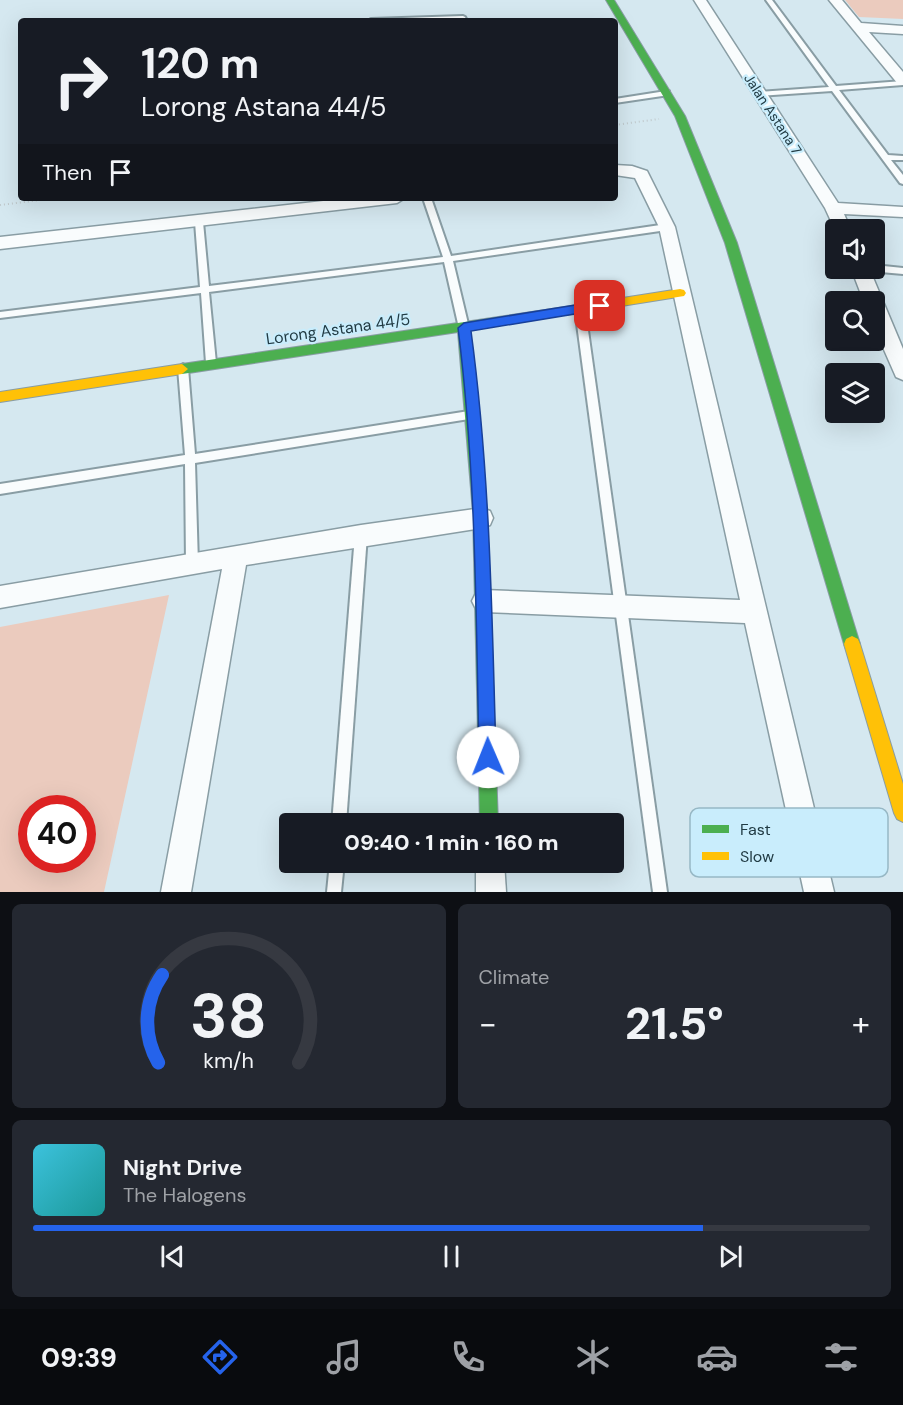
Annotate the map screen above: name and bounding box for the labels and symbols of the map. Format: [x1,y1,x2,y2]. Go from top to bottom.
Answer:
street label: Jalan Astana 7 [740,70,806,158]
pin [574,280,625,331]
street label: Lorong Astana 44/5 [265,308,411,350]
position arrow [456,725,520,789]
speed limit sign: 40 [18,795,96,873]
legend [690,808,888,877]
text: Fast [740,819,771,840]
text: Slow [740,846,774,867]

